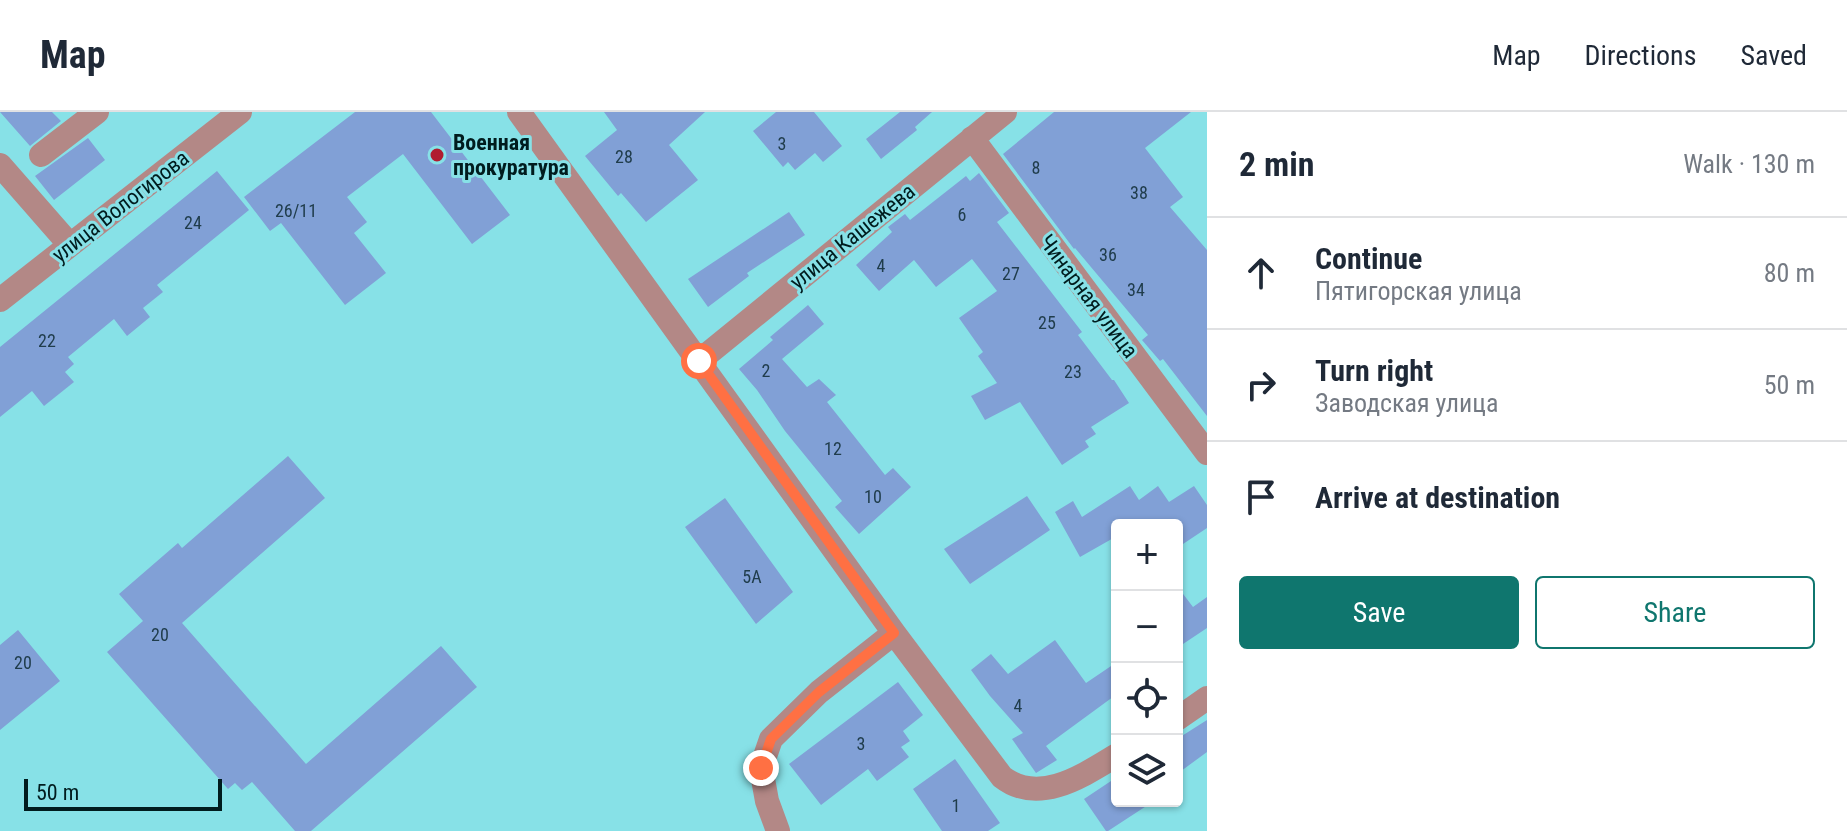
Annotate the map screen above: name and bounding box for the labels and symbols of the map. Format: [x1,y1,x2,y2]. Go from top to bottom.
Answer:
place label: Военная прокуратура [453,130,569,180]
house number: 3 [778,133,786,154]
street label: улица Вологирова [47,145,194,267]
marker: Военная прокуратура [428,146,446,164]
house number: 28 [615,146,633,167]
house number: 8 [1032,157,1040,178]
street label: улица Кашежева [785,178,920,294]
house number: 38 [1130,182,1148,203]
house number: 26/11 [275,200,317,221]
house number: 6 [958,204,966,225]
house number: 24 [184,212,202,233]
street label: Чинарная улица [1034,230,1143,363]
house number: 36 [1099,244,1117,265]
house number: 4 [877,255,886,276]
house number: 27 [1002,263,1020,284]
house number: 34 [1127,279,1145,300]
house number: 25 [1038,312,1056,333]
house number: 22 [38,330,56,351]
route start [681,343,717,379]
house number: 2 [762,360,771,381]
house number: 23 [1064,361,1082,382]
house number: 12 [824,438,842,459]
house number: 10 [864,486,882,507]
house number: 5А [742,566,762,587]
house number: 20 [151,624,169,645]
house number: 20 [14,652,32,673]
house number: 4 [1014,695,1023,716]
house number: 3 [857,733,865,754]
route end [743,750,779,786]
scale bar [24,775,222,811]
house number: 1 [952,795,960,816]

